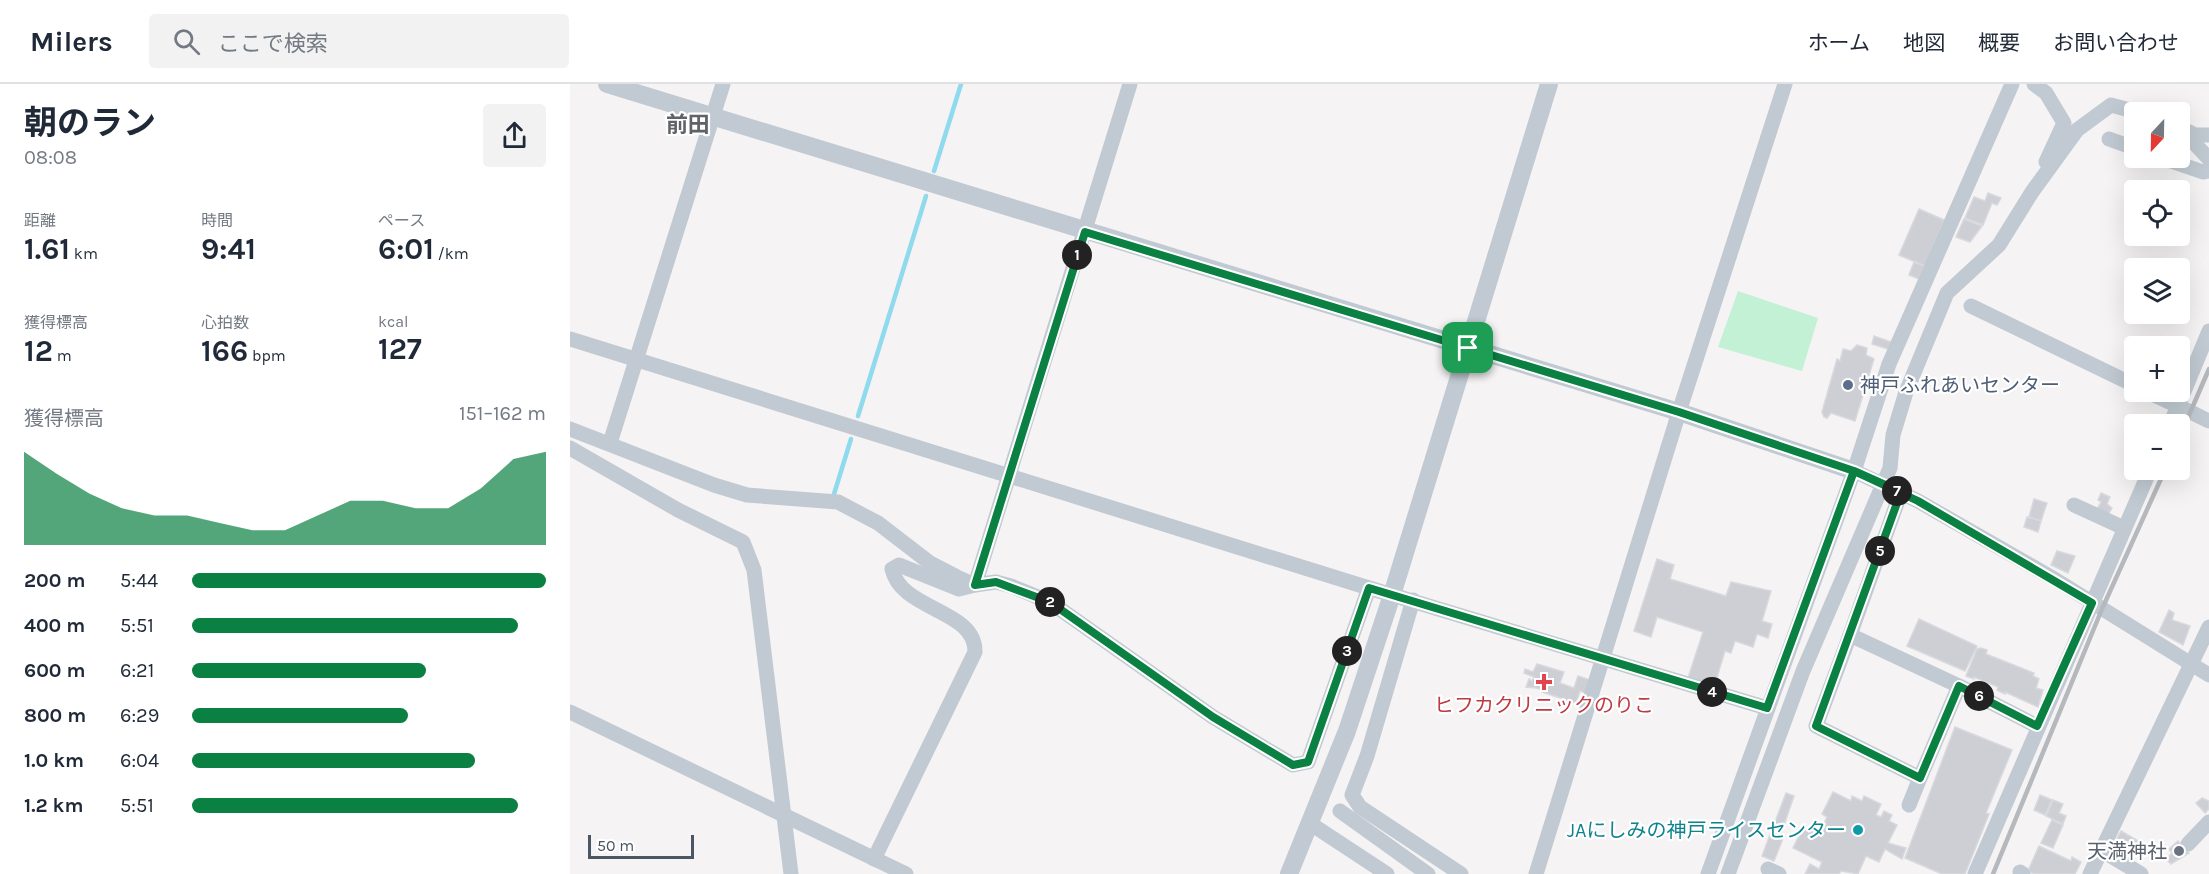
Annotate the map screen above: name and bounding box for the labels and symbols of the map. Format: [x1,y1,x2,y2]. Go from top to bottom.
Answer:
north arrow [2124,102,2190,168]
district label: 前田 [666,112,710,138]
pin: 1 [1062,240,1092,270]
pin [1442,322,1493,373]
place label: 神戸ふれあいセンター [1860,374,2060,397]
marker: 神戸ふれあいセンター [1841,378,1855,392]
pin: 7 [1882,476,1912,506]
pin: 5 [1865,536,1895,566]
pin: 2 [1035,587,1065,617]
pin: 3 [1332,636,1362,666]
marker: ヒフカクリニックのりこ [1535,673,1553,691]
pin: 4 [1697,677,1727,707]
pin: 6 [1964,681,1994,711]
place label: ヒフカクリニックのりこ [1434,694,1654,717]
place label: JAにしみの神戸ライスセンター [1567,819,1846,842]
marker: JAにしみの神戸ライスセンター [1851,823,1865,837]
scale bar [588,832,694,860]
place label: 天満神社 [2087,840,2167,863]
marker: 天満神社 [2172,844,2186,858]

